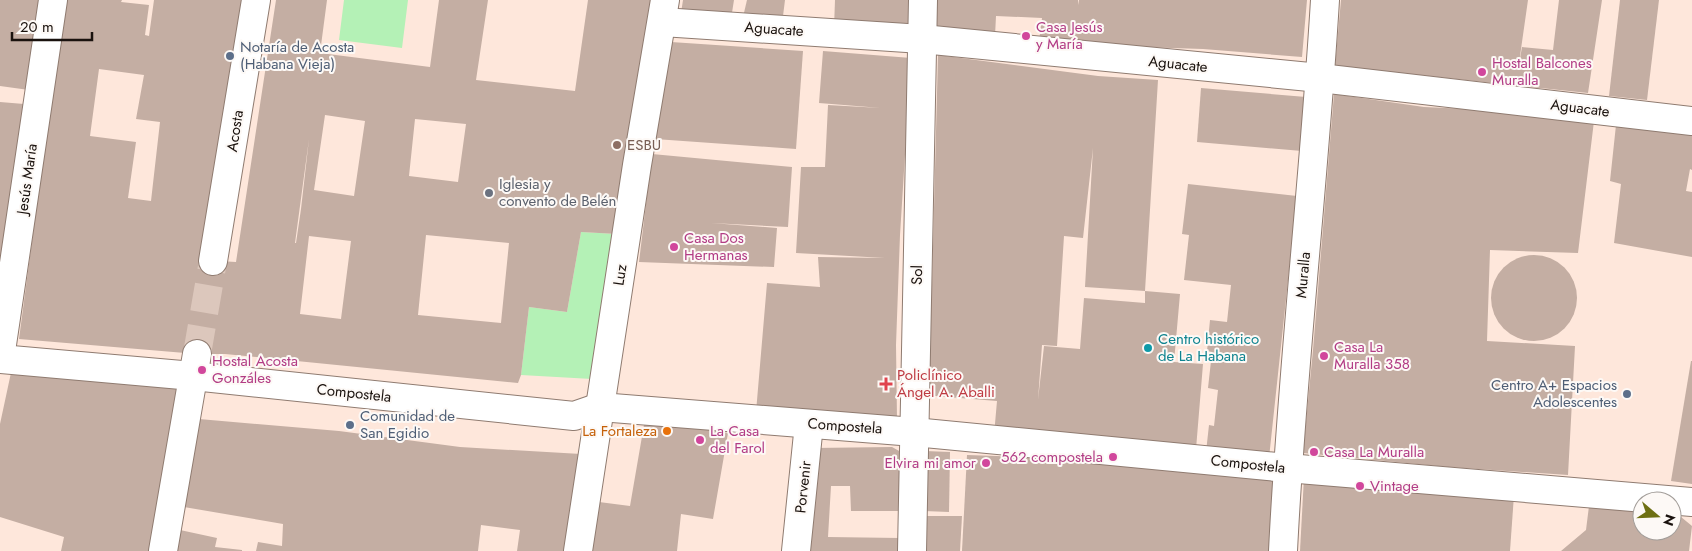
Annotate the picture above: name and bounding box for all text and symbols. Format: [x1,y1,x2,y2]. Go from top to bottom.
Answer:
scale bar [12,10,92,42]
text: 20 m [20,16,54,38]
street label: Aguacate [744,16,805,42]
place label: Casa Jesús y María [1036,16,1103,55]
marker: Casa Jesús y María [1020,30,1032,42]
place label: Notaría de Acosta (Habana Vieja) [240,36,354,75]
marker: Notaría de Acosta (Habana Vieja) [224,50,236,62]
street label: Aguacate [1147,50,1209,78]
place label: Hostal Balcones Muralla [1492,52,1592,91]
marker: Hostal Balcones Muralla [1476,66,1488,78]
street label: Aguacate [1549,93,1611,123]
street label: Acosta [221,108,249,154]
place label: ESBU [627,134,661,156]
marker: ESBU [611,139,623,151]
street label: Jesús María [11,142,43,218]
place label: Iglesia y convento de Belén [499,173,616,212]
marker: Iglesia y convento de Belén [483,187,495,199]
place label: Casa Dos Hermanas [684,227,748,266]
marker: Casa Dos Hermanas [668,241,680,253]
street label: Muralla [1290,251,1316,299]
street label: Luz [607,263,633,287]
street label: Sol [906,265,928,285]
place label: Centro histórico de La Habana [1158,328,1259,367]
place label: Casa La Muralla 358 [1334,336,1410,375]
marker: Centro histórico de La Habana [1142,342,1154,354]
place label: Hostal Acosta Gonzáles [212,350,298,389]
marker: Casa La Muralla 358 [1318,350,1330,362]
marker: Hostal Acosta Gonzáles [196,364,208,376]
place label: Policlínico Ángel A. Aballi [897,364,995,403]
place label: Centro A+ Espacios Adolescentes [1491,374,1617,413]
marker: Policlínico Ángel A. Aballi [879,377,893,391]
street label: Compostela [316,378,392,408]
marker: Centro A+ Espacios Adolescentes [1621,388,1633,400]
place label: Comunidad de San Egidio [360,405,455,444]
street label: Compostela [807,412,883,440]
marker: Comunidad de San Egidio [344,419,356,431]
place label: La Fortaleza [582,420,657,442]
place label: La Casa del Farol [710,420,765,459]
marker: La Fortaleza [661,425,673,437]
marker: La Casa del Farol [694,434,706,446]
place label: Casa La Muralla [1324,441,1424,463]
place label: 562 compostela [1001,446,1103,468]
marker: Casa La Muralla [1308,446,1320,458]
street label: Compostela [1210,449,1286,479]
marker: 562 compostela [1107,451,1119,463]
place label: Elvira mi amor [885,452,977,474]
marker: Elvira mi amor [980,457,992,469]
street label: Porvenir [789,459,817,514]
place label: Vintage [1370,475,1419,497]
marker: Vintage [1354,480,1366,492]
north arrow [1632,491,1682,541]
text: N [1658,512,1681,529]

